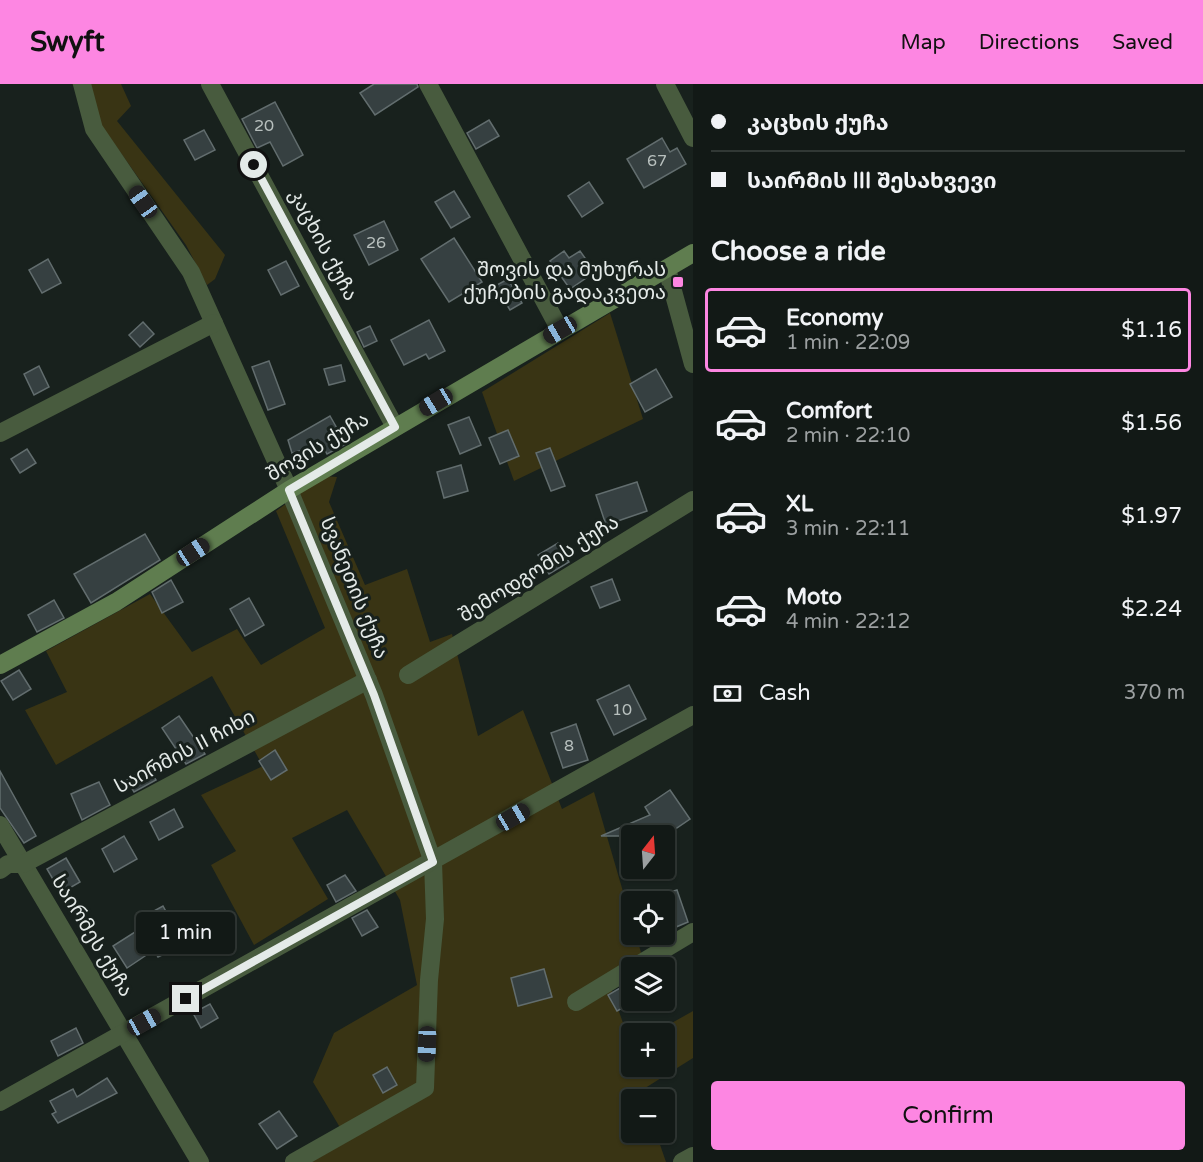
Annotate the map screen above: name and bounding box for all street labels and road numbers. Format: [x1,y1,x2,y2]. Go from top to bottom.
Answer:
street label: კაცხის ქუჩა [284,185,362,305]
street label: შოვის ქუჩა [263,407,373,487]
street label: შემოდგომის ქუჩა [455,510,623,628]
street label: სვანეთის ქუჩა [315,514,393,662]
street label: საირმის II ჩიხი [111,705,259,799]
street label: საირმეს ქუჩა [46,871,138,1001]

